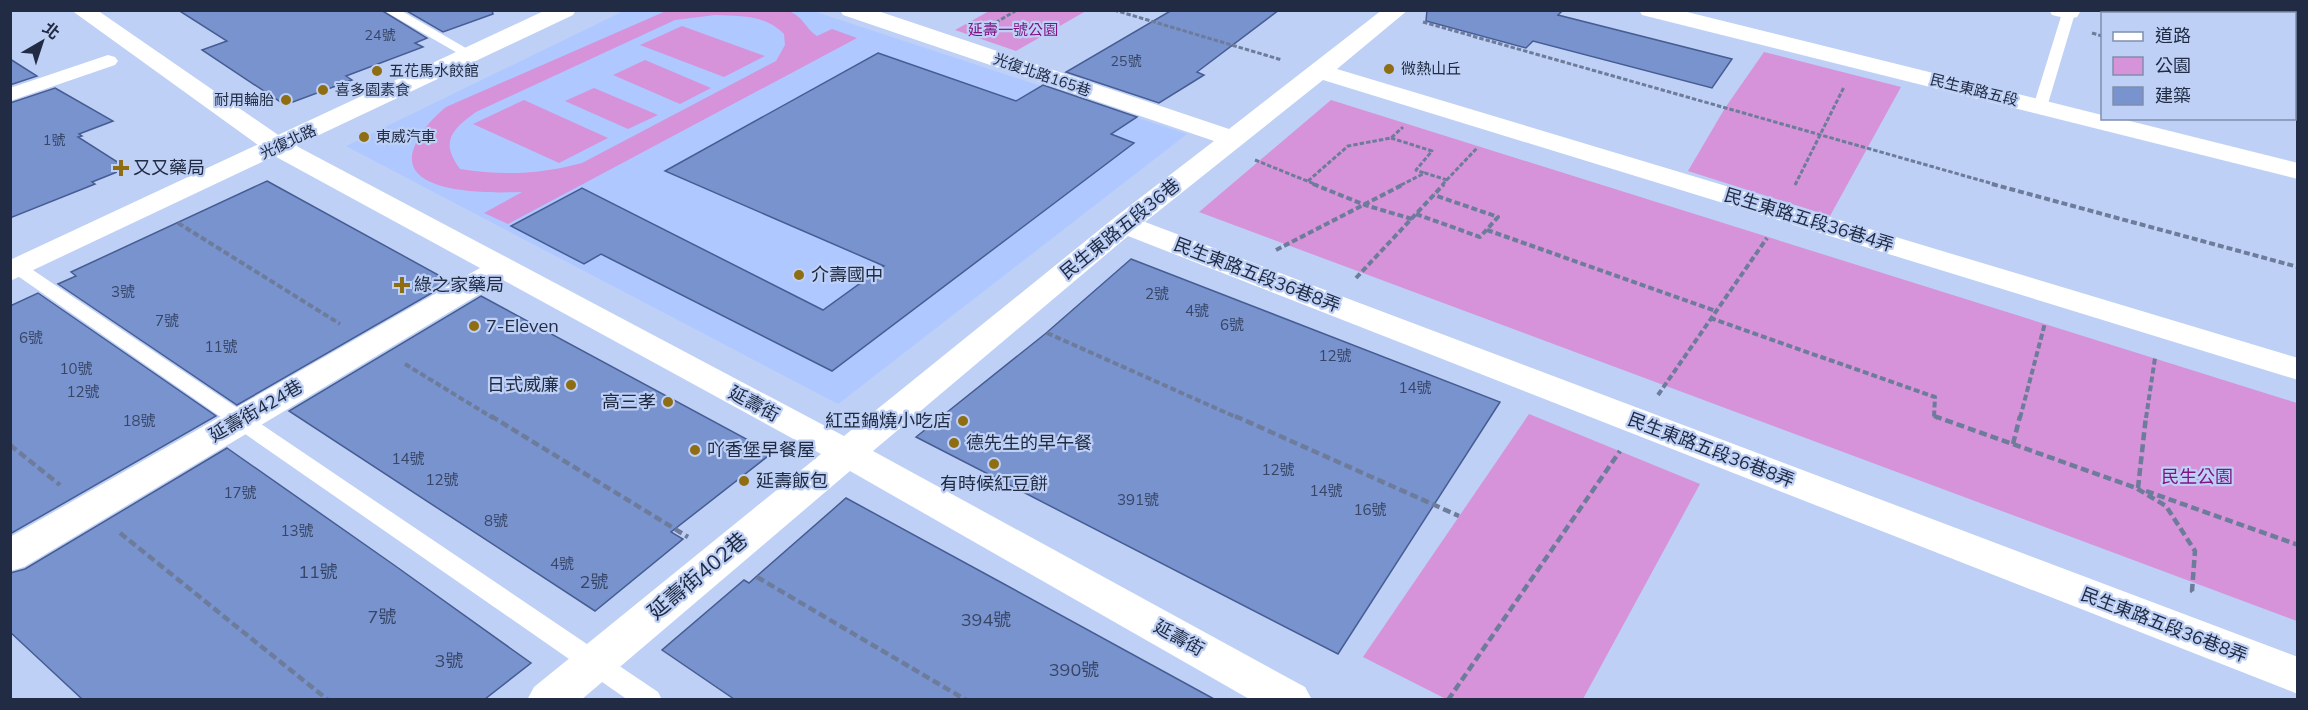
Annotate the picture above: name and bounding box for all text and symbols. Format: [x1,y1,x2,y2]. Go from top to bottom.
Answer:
north arrow [12,12,72,72]
legend [2101,12,2296,120]
text: 北 [39,18,64,43]
park label: 延壽一號公園 [968,20,1058,39]
text: 道路 [2155,24,2191,47]
house number: 24號 [365,26,395,44]
street label: 光復北路165巷 [991,49,1093,100]
house number: 25號 [1111,52,1141,70]
text: 公園 [2155,54,2191,77]
place label: 微熱山丘 [1401,59,1461,78]
place label: 五花馬水餃館 [389,61,479,80]
marker: 微熱山丘 [1382,62,1396,76]
marker: 五花馬水餃館 [370,64,384,78]
street label: 民生東路五段 [1928,69,2020,110]
place label: 喜多園素食 [335,80,410,99]
marker: 喜多園素食 [316,83,330,97]
text: 建築 [2155,84,2191,107]
place label: 耐用輪胎 [214,90,274,109]
marker: 耐用輪胎 [279,93,293,107]
street label: 光復北路 [257,120,319,163]
place label: 東威汽車 [376,127,436,146]
marker: 東威汽車 [357,130,371,144]
house number: 1號 [43,131,65,149]
place label: 又又藥局 [133,156,205,179]
marker: 又又藥局 [114,161,128,175]
street label: 民生東路五段36巷 [1055,173,1184,284]
street label: 民生東路五段36巷4弄 [1721,183,1897,256]
street label: 民生東路五段36巷8弄 [1171,232,1344,317]
place label: 介壽國中 [811,263,883,286]
marker: 介壽國中 [792,268,806,282]
place label: 綠之家藥局 [414,273,504,296]
marker: 綠之家藥局 [395,278,409,292]
house number: 3號 [111,282,135,301]
house number: 2號 [1145,284,1169,303]
house number: 4號 [1185,301,1209,320]
house number: 7號 [155,311,179,330]
place label: 7-Eleven [486,314,559,337]
house number: 6號 [1220,315,1244,334]
marker: 7-Eleven [467,319,481,333]
house number: 6號 [19,328,43,347]
house number: 11號 [204,337,238,356]
house number: 12號 [1318,346,1352,365]
house number: 10號 [59,359,93,378]
place label: 日式威廉 [487,373,559,396]
street label: 延壽街424巷 [205,375,307,447]
marker: 日式威廉 [564,378,578,392]
house number: 14號 [1398,378,1432,397]
street label: 延壽街 [725,381,783,426]
house number: 12號 [66,382,100,401]
place label: 高三孝 [602,390,656,413]
marker: 高三孝 [661,395,675,409]
street label: 民生東路五段36巷8弄 [1625,407,1798,492]
place label: 紅亞鍋燒小吃店 [825,409,951,432]
house number: 18號 [122,411,156,430]
marker: 紅亞鍋燒小吃店 [956,414,970,428]
place label: 德先生的早午餐 [966,431,1092,454]
marker: 德先生的早午餐 [947,436,961,450]
place label: 吖香堡早餐屋 [707,438,815,461]
marker: 吖香堡早餐屋 [688,443,702,457]
house number: 14號 [391,449,425,468]
marker: 有時候紅豆餅 [987,457,1001,471]
house number: 12號 [1261,460,1295,479]
park label: 民生公園 [2161,465,2233,488]
place label: 延壽飯包 [756,469,828,492]
house number: 12號 [425,470,459,489]
place label: 有時候紅豆餅 [940,472,1048,495]
marker: 延壽飯包 [737,474,751,488]
house number: 14號 [1309,481,1343,500]
house number: 17號 [223,483,257,502]
house number: 391號 [1117,490,1159,509]
house number: 16號 [1353,500,1387,519]
house number: 8號 [484,511,508,530]
house number: 13號 [280,521,314,540]
street label: 延壽街402巷 [642,526,752,624]
house number: 4號 [550,554,574,573]
house number: 11號 [298,560,338,583]
house number: 2號 [580,570,608,593]
street label: 民生東路五段36巷8弄 [2078,582,2251,667]
house number: 7號 [368,605,396,628]
house number: 394號 [961,608,1011,631]
street label: 延壽街 [1150,614,1208,661]
house number: 3號 [435,649,463,672]
house number: 390號 [1049,658,1099,681]

